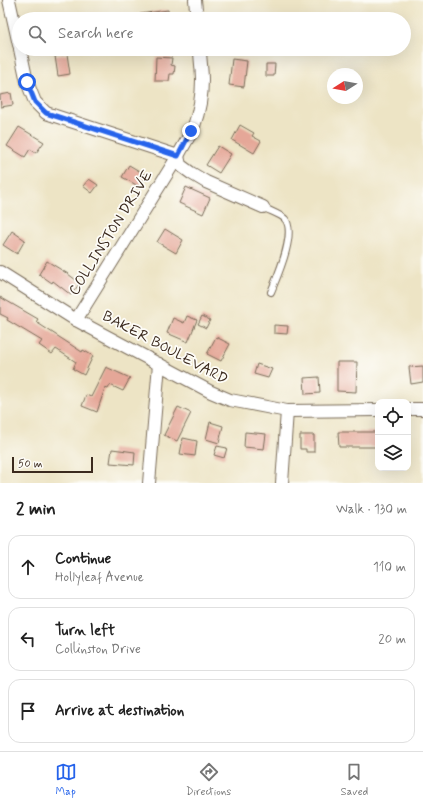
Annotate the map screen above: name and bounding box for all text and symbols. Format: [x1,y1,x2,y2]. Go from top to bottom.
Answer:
search box [12,12,411,56]
icon: search [26,23,48,45]
text: Search here [58,24,134,44]
north arrow [327,68,363,104]
route start [18,73,36,91]
route end [182,122,200,140]
street label: COLLINSTON DRIVE [64,166,158,299]
street label: BAKER BOULEVARD [99,306,231,390]
map controls [375,399,411,471]
button: locate [375,399,411,435]
button: layers [375,435,411,471]
scale bar [12,455,93,474]
text: 50 m [18,457,43,471]
text: 2 min [16,498,56,520]
text: Walk · 130 m [336,501,407,518]
text: Continue [55,549,111,569]
icon: ahead [17,556,39,578]
text: 110 m [373,559,406,576]
text: Hollyleaf Avenue [55,569,144,586]
text: Turn left [55,621,115,641]
icon: left [17,628,39,650]
text: 20 m [378,631,406,648]
text: Collinston Drive [55,641,141,658]
icon: arrive [17,700,39,722]
text: Arrive at destination [55,701,184,721]
tab: Map [55,761,77,799]
tab: Directions [186,761,231,799]
tab: Saved [341,761,368,799]

